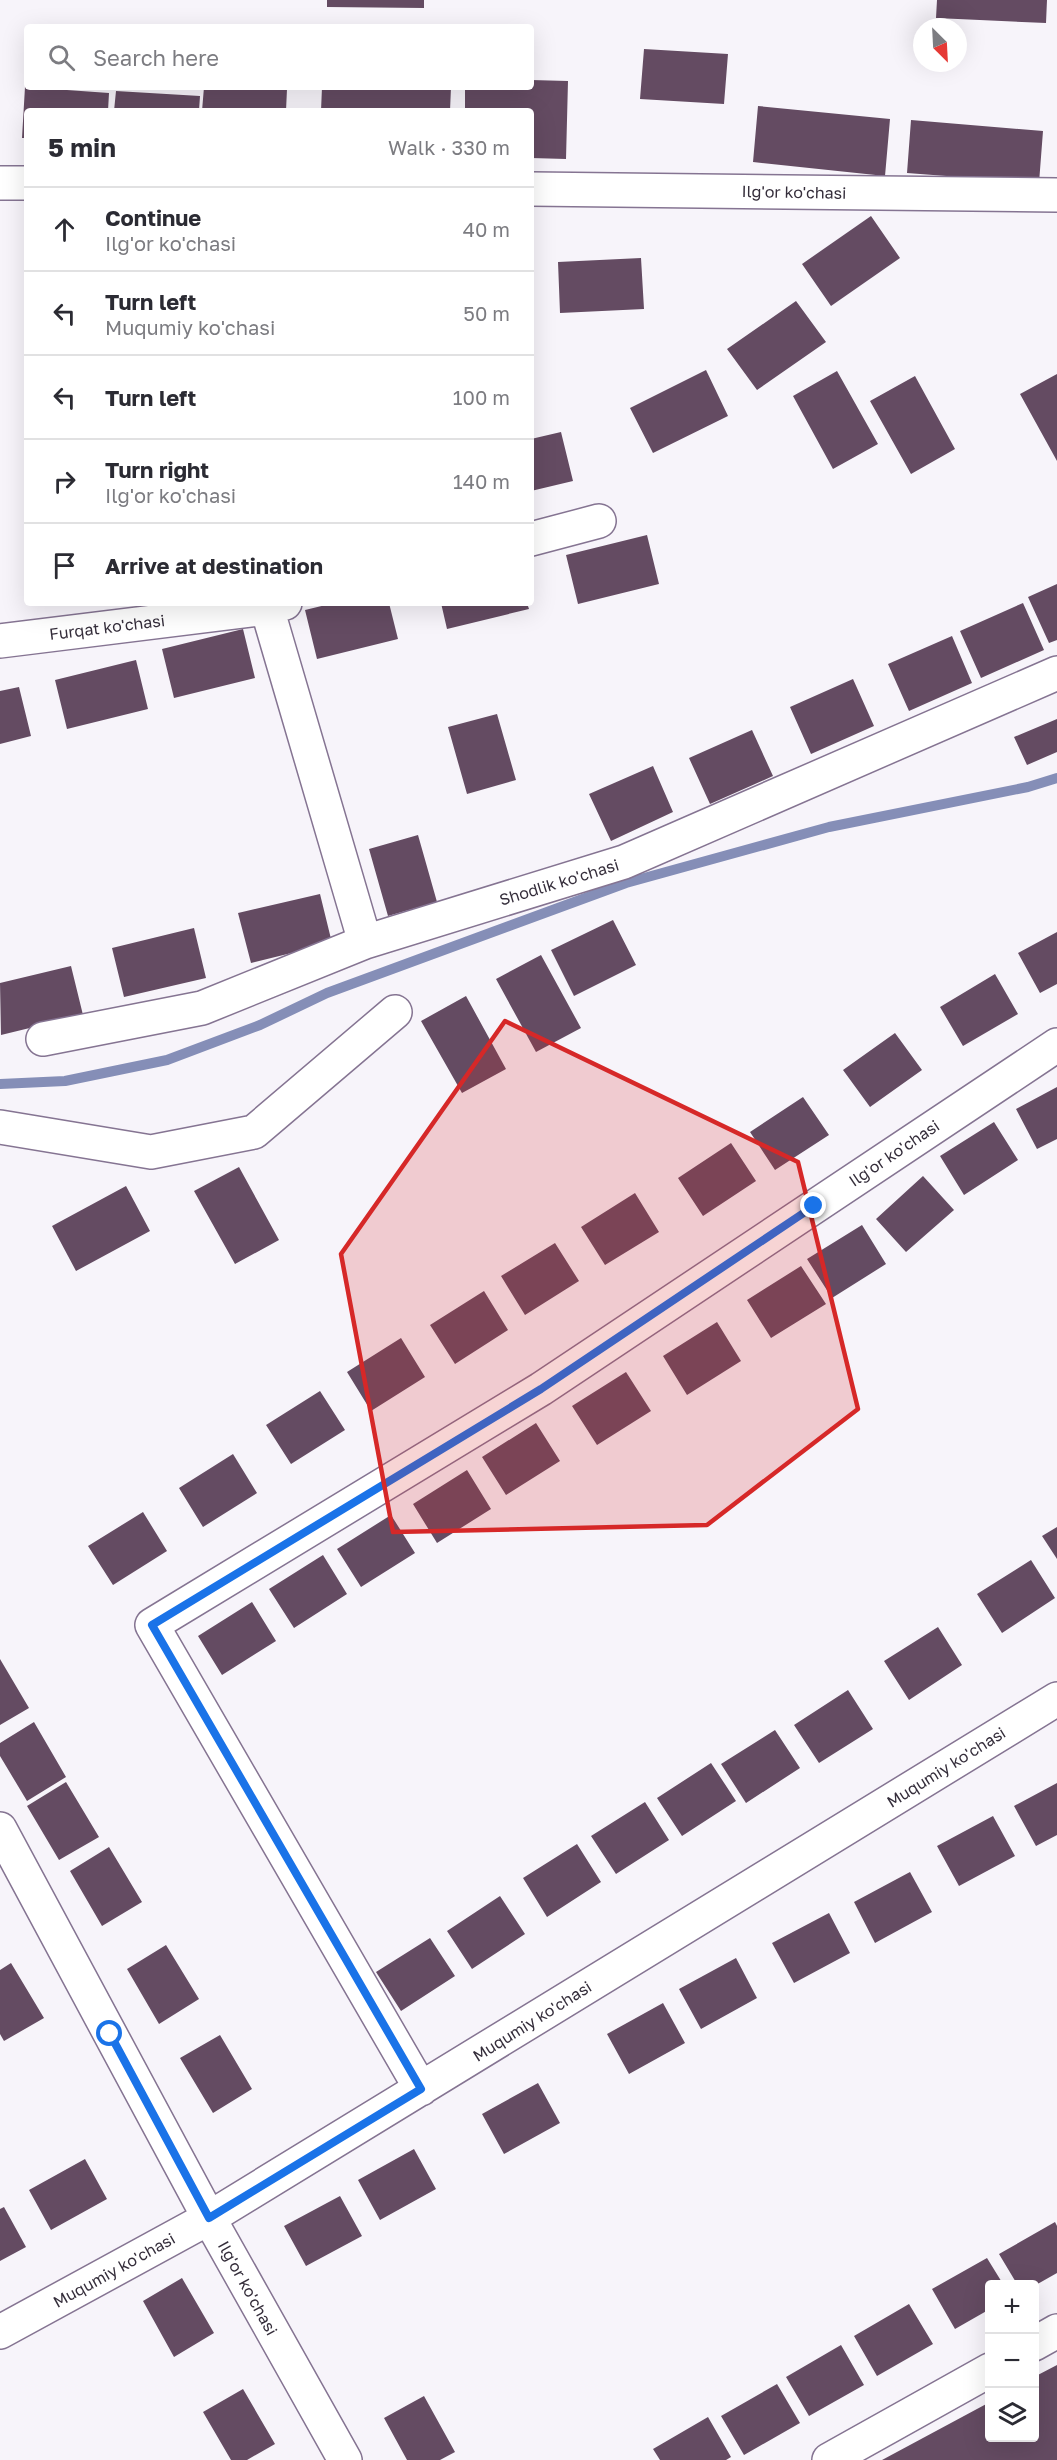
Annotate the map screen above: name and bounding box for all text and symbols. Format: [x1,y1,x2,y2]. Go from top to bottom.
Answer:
north arrow [913,18,967,72]
search box [24,24,534,90]
icon: search [45,41,78,74]
text: Search here [93,44,219,71]
text: 5 min [48,132,116,163]
text: Walk · 330 m [388,135,510,159]
street label: Ilg'or ko'chasi [741,181,847,203]
text: Continue [105,204,201,231]
icon: ahead [48,213,81,246]
text: 40 m [463,217,510,241]
text: Ilg'or ko'chasi [105,231,236,255]
text: Turn left [105,288,196,315]
icon: left [48,297,81,330]
text: 50 m [463,301,510,325]
text: Muqumiy ko'chasi [105,315,275,339]
icon: left [48,381,81,414]
text: Turn left [105,384,196,411]
text: 100 m [453,385,510,409]
text: Turn right [105,456,209,483]
icon: right [48,465,81,498]
text: 140 m [453,469,510,493]
text: Ilg'or ko'chasi [105,483,236,507]
icon: arrive [48,549,81,582]
text: Arrive at destination [105,552,323,579]
street label: Furqat ko'chasi [48,610,166,644]
street label: Shodlik ko'chasi [497,854,621,910]
street label: Ilg'or ko'chasi [845,1115,943,1191]
route end [800,1192,826,1218]
street label: Muqumiy ko'chasi [883,1722,1009,1812]
street label: Muqumiy ko'chasi [469,1976,595,2066]
route start [96,2020,122,2046]
street label: Muqumiy ko'chasi [50,2228,178,2312]
street label: Ilg'or ko'chasi [214,2237,282,2339]
map controls [985,2280,1039,2442]
button: + [985,2280,1039,2334]
button: − [985,2334,1039,2388]
button: layers [985,2388,1039,2442]

